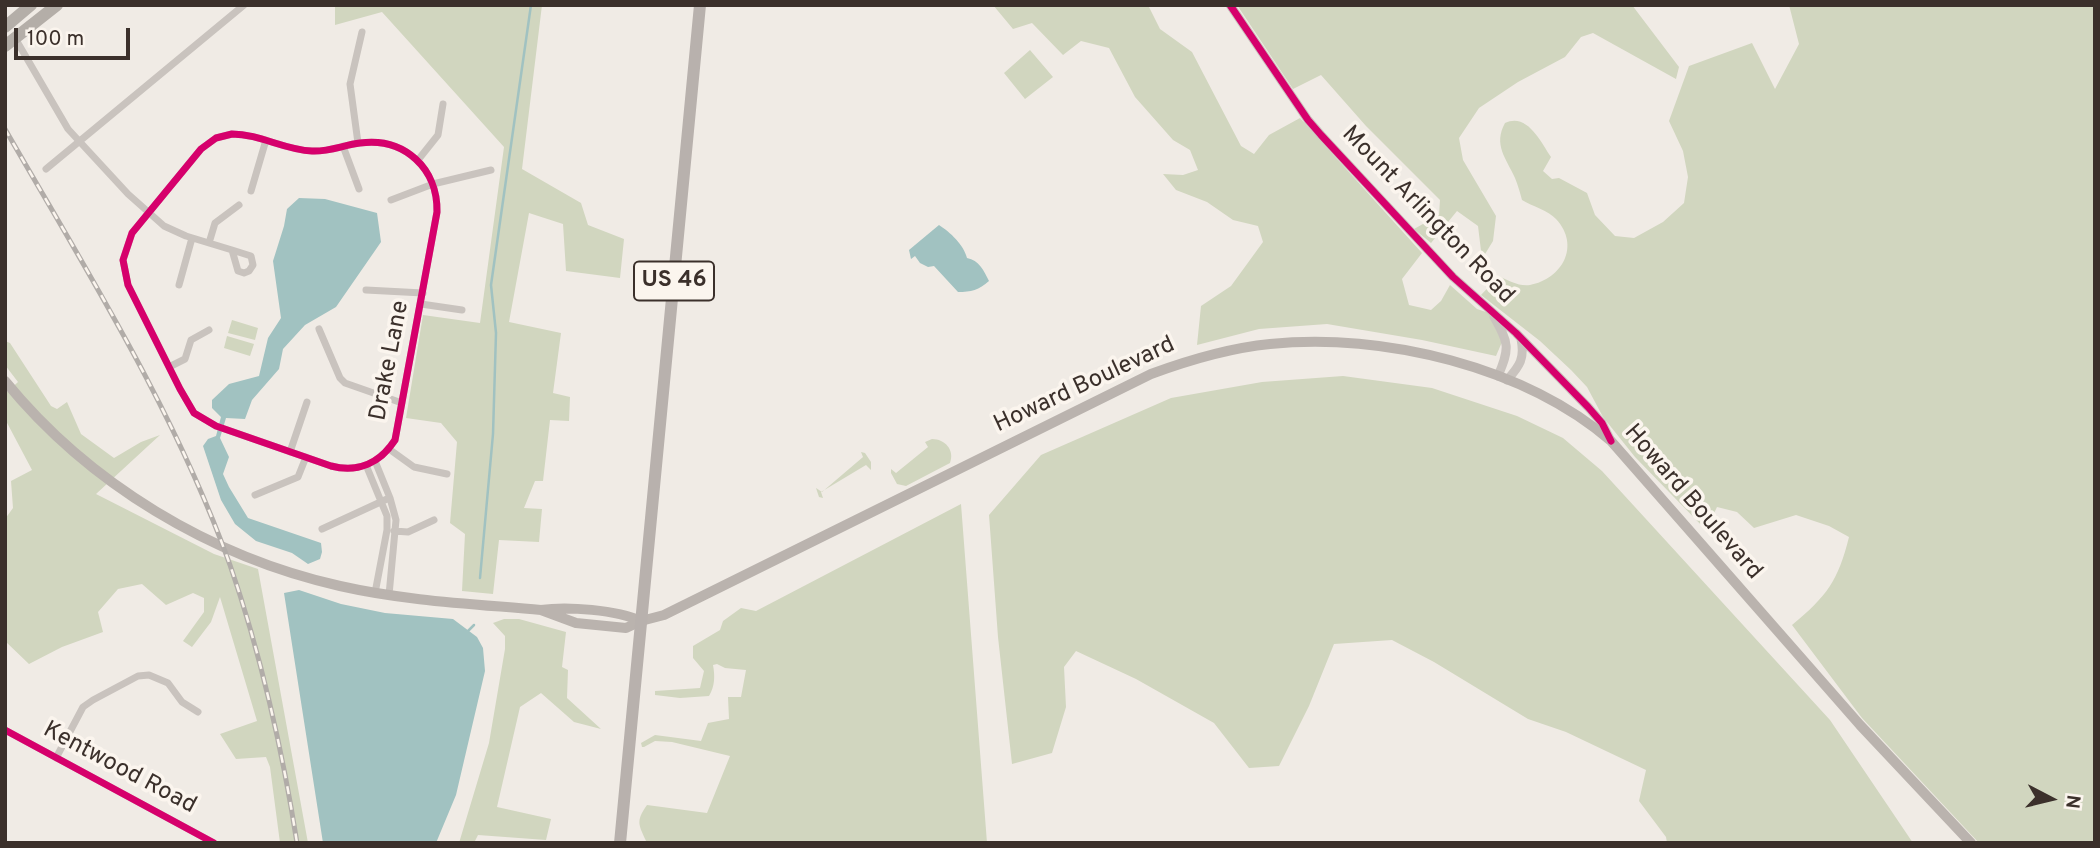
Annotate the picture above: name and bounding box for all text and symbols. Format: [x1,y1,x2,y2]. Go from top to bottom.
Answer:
scale bar [18,14,133,58]
text: 100 m [27,26,84,53]
street label: Mount Arlington Road [1335,121,1519,311]
road number: US 46 [634,262,714,300]
street label: Drake Lane [365,299,417,423]
street label: Howard Boulevard [990,331,1180,441]
street label: Howard Boulevard [1617,419,1767,587]
street label: Kentwood Road [37,717,201,821]
north arrow [2016,764,2086,834]
text: N [2059,793,2085,810]

